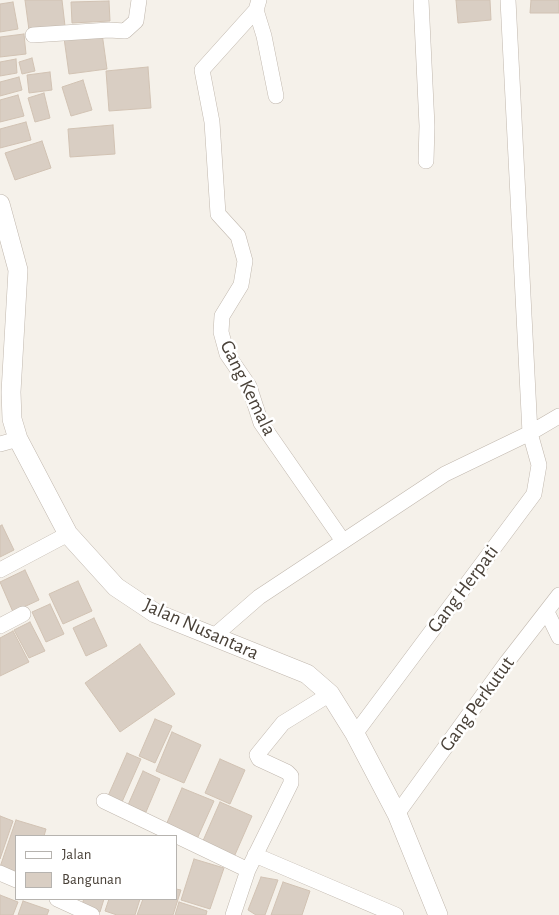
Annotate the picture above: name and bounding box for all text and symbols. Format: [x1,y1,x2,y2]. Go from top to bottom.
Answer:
street label: Gang Kemala [215,336,281,440]
street label: Gang Herpati [422,540,504,638]
street label: Jalan Nusantara [139,593,263,665]
street label: Gang Perkutut [434,652,520,756]
legend [15,835,178,900]
text: Jalan [62,847,92,862]
text: Bangunan [62,872,122,887]

